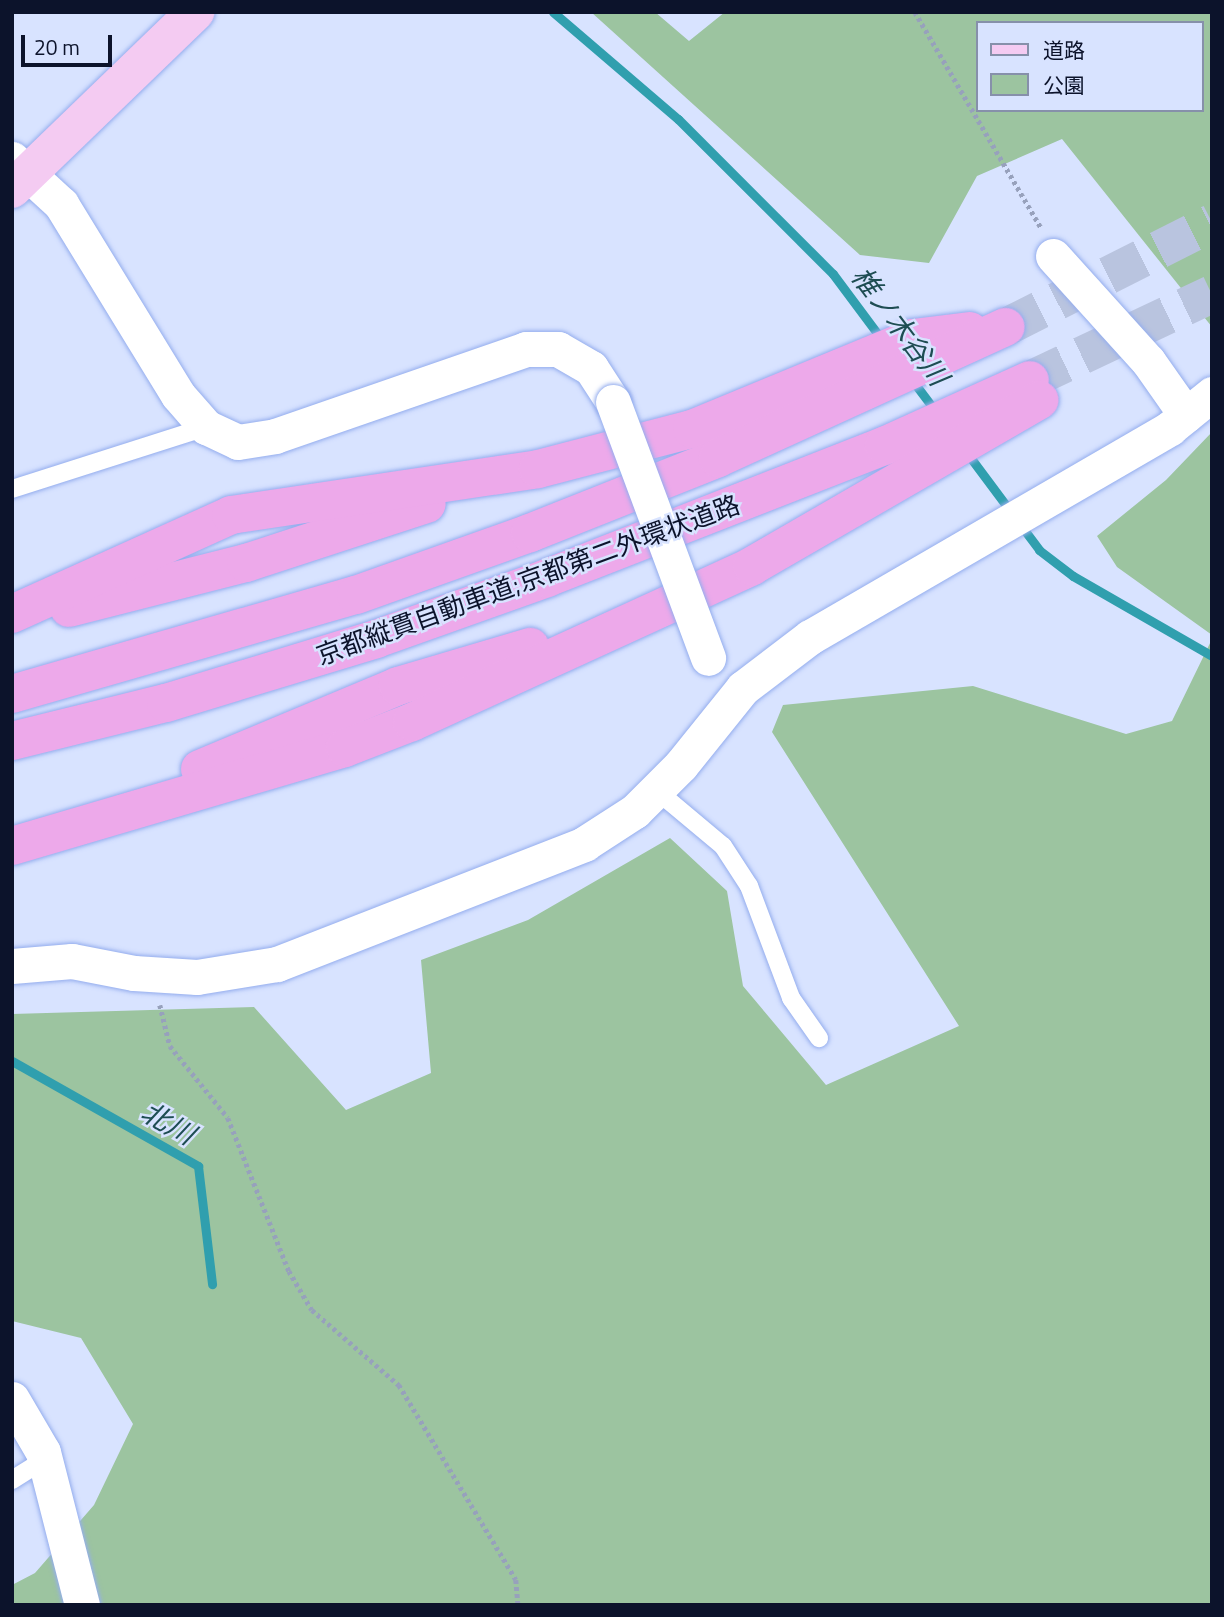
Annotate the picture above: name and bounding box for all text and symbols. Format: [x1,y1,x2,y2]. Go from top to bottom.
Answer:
scale bar [24,21,116,65]
legend [976,21,1203,112]
text: 20 m [34,31,80,63]
text: 道路 [1043,34,1085,66]
text: 公園 [1043,69,1085,101]
water label: 椎ノ木谷川 [844,260,956,392]
street label: 京都縦貫自動車道;京都第二外環状道路 [312,489,744,671]
water label: 北川 [135,1095,201,1151]

